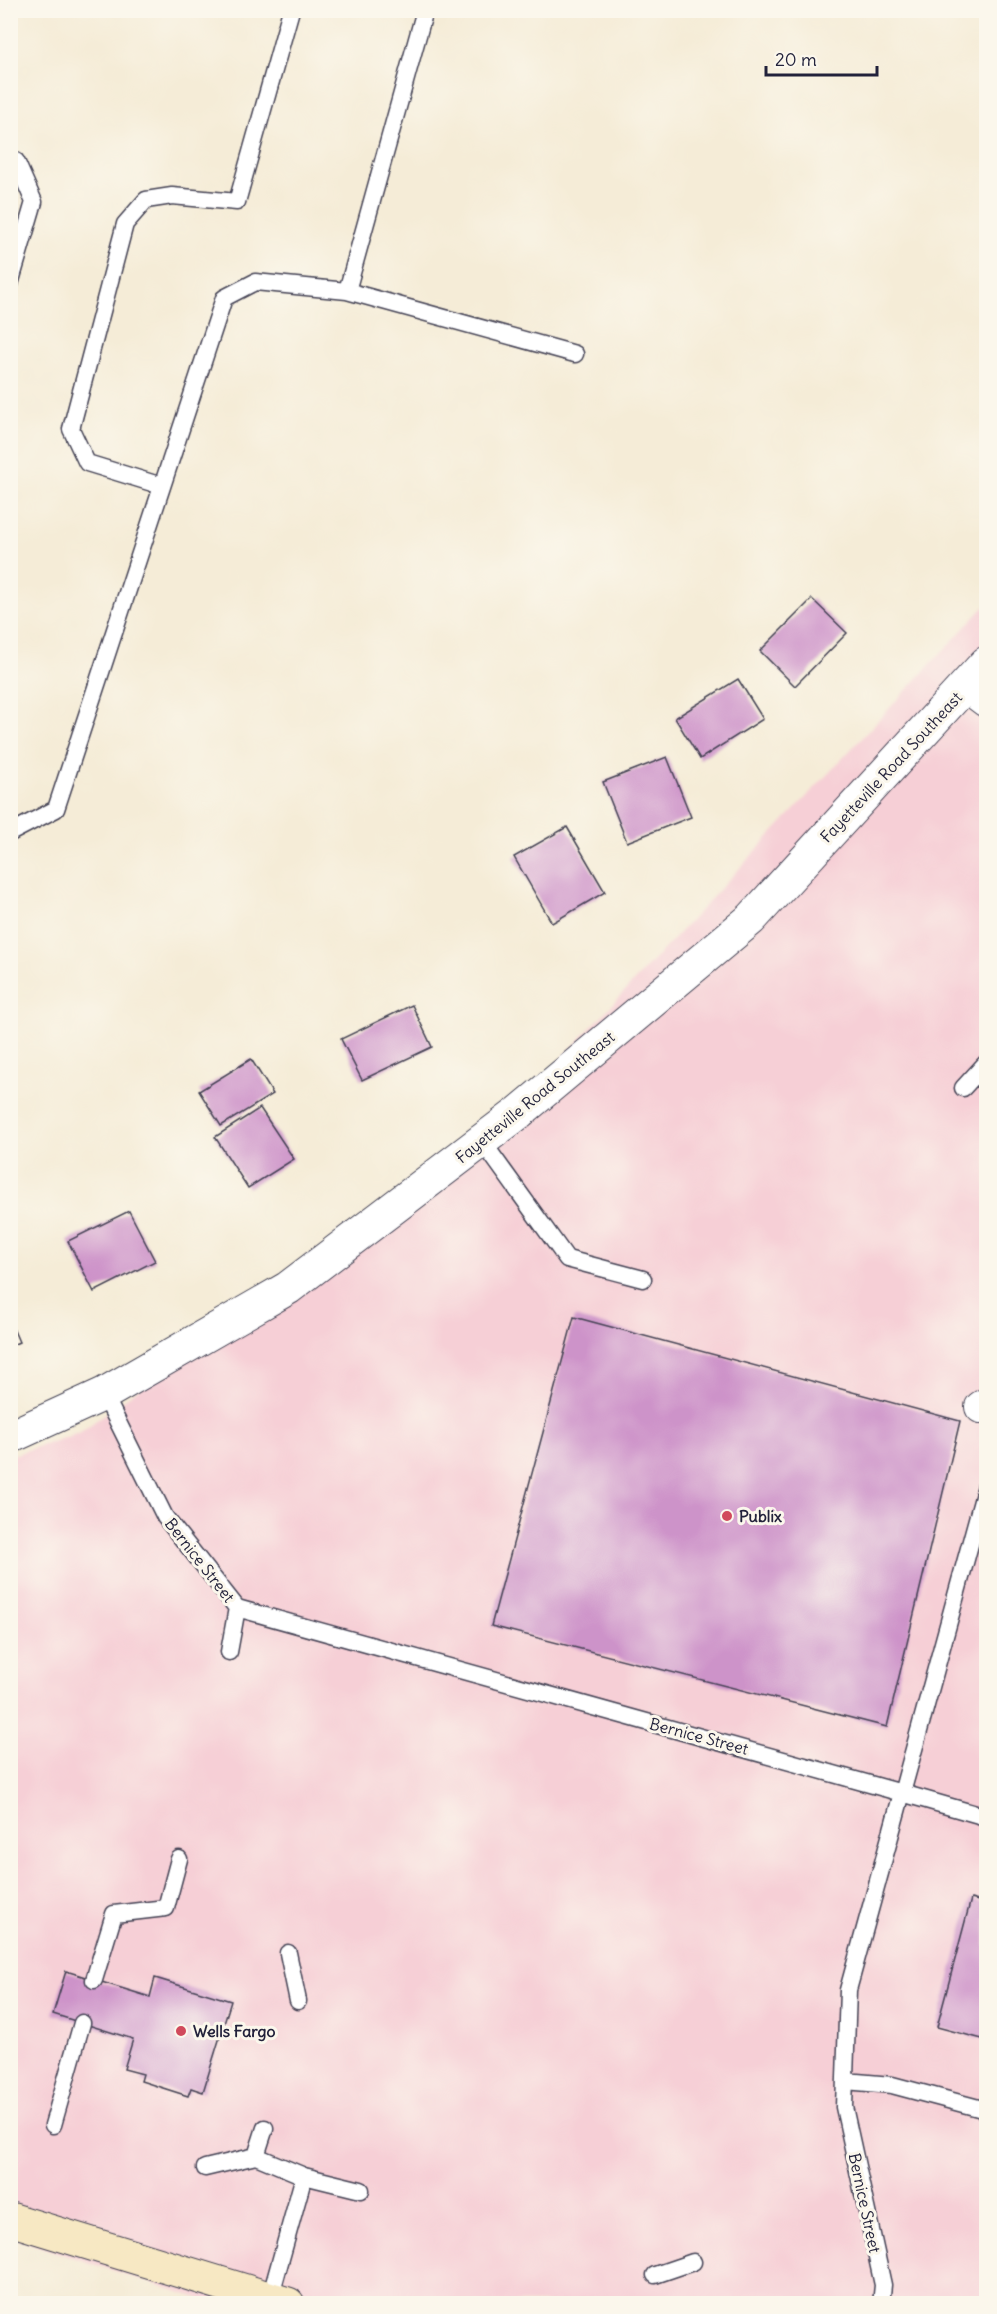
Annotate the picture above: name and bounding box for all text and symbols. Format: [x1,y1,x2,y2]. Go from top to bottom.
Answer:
scale bar [766,39,877,77]
text: 20 m [775,48,817,71]
street label: Fayetteville Road Southeast [816,687,967,847]
street label: Fayetteville Road Southeast [451,1026,619,1167]
place label: Publix [739,1506,782,1526]
marker: Publix [720,1509,734,1523]
street label: Bernice Street [161,1514,239,1607]
street label: Bernice Street [647,1713,751,1759]
place label: Wells Fargo [193,2021,276,2042]
marker: Wells Fargo [174,2024,188,2038]
street label: Bernice Street [845,2151,885,2255]

